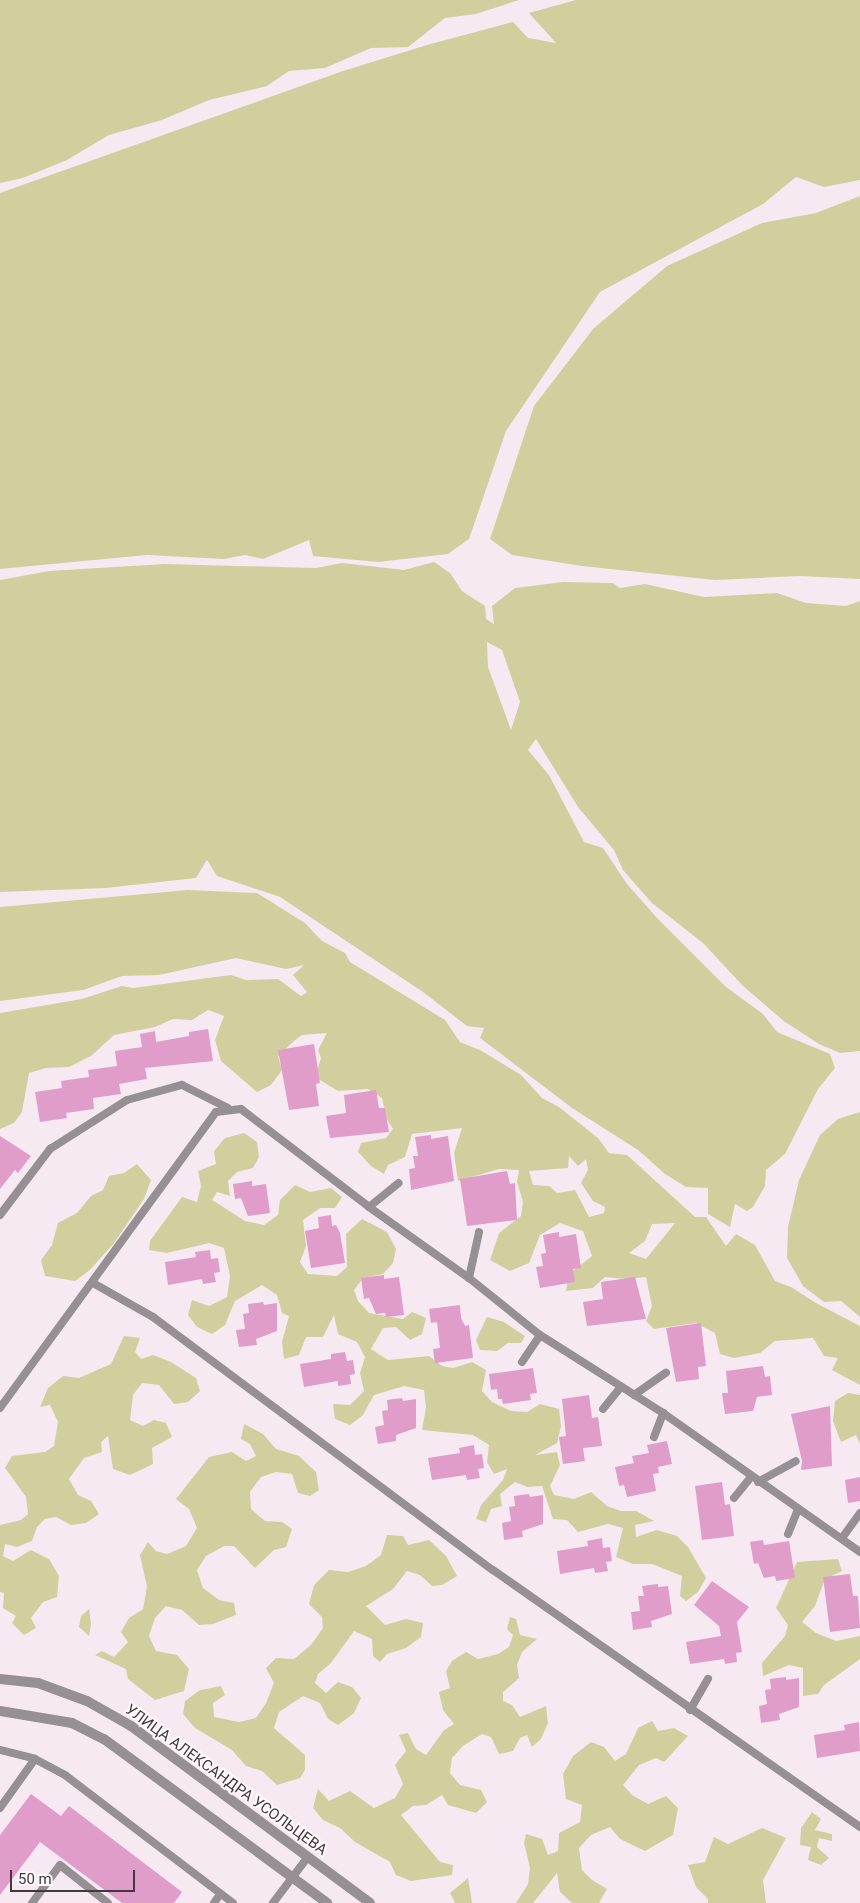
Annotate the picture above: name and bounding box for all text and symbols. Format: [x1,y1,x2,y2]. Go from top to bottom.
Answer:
street label: УЛИЦА АЛЕКСАНДРА УСОЛЬЦЕВА [122,1701,330,1859]
scale bar [12,1860,138,1892]
text: 50 m [18,1870,52,1888]

